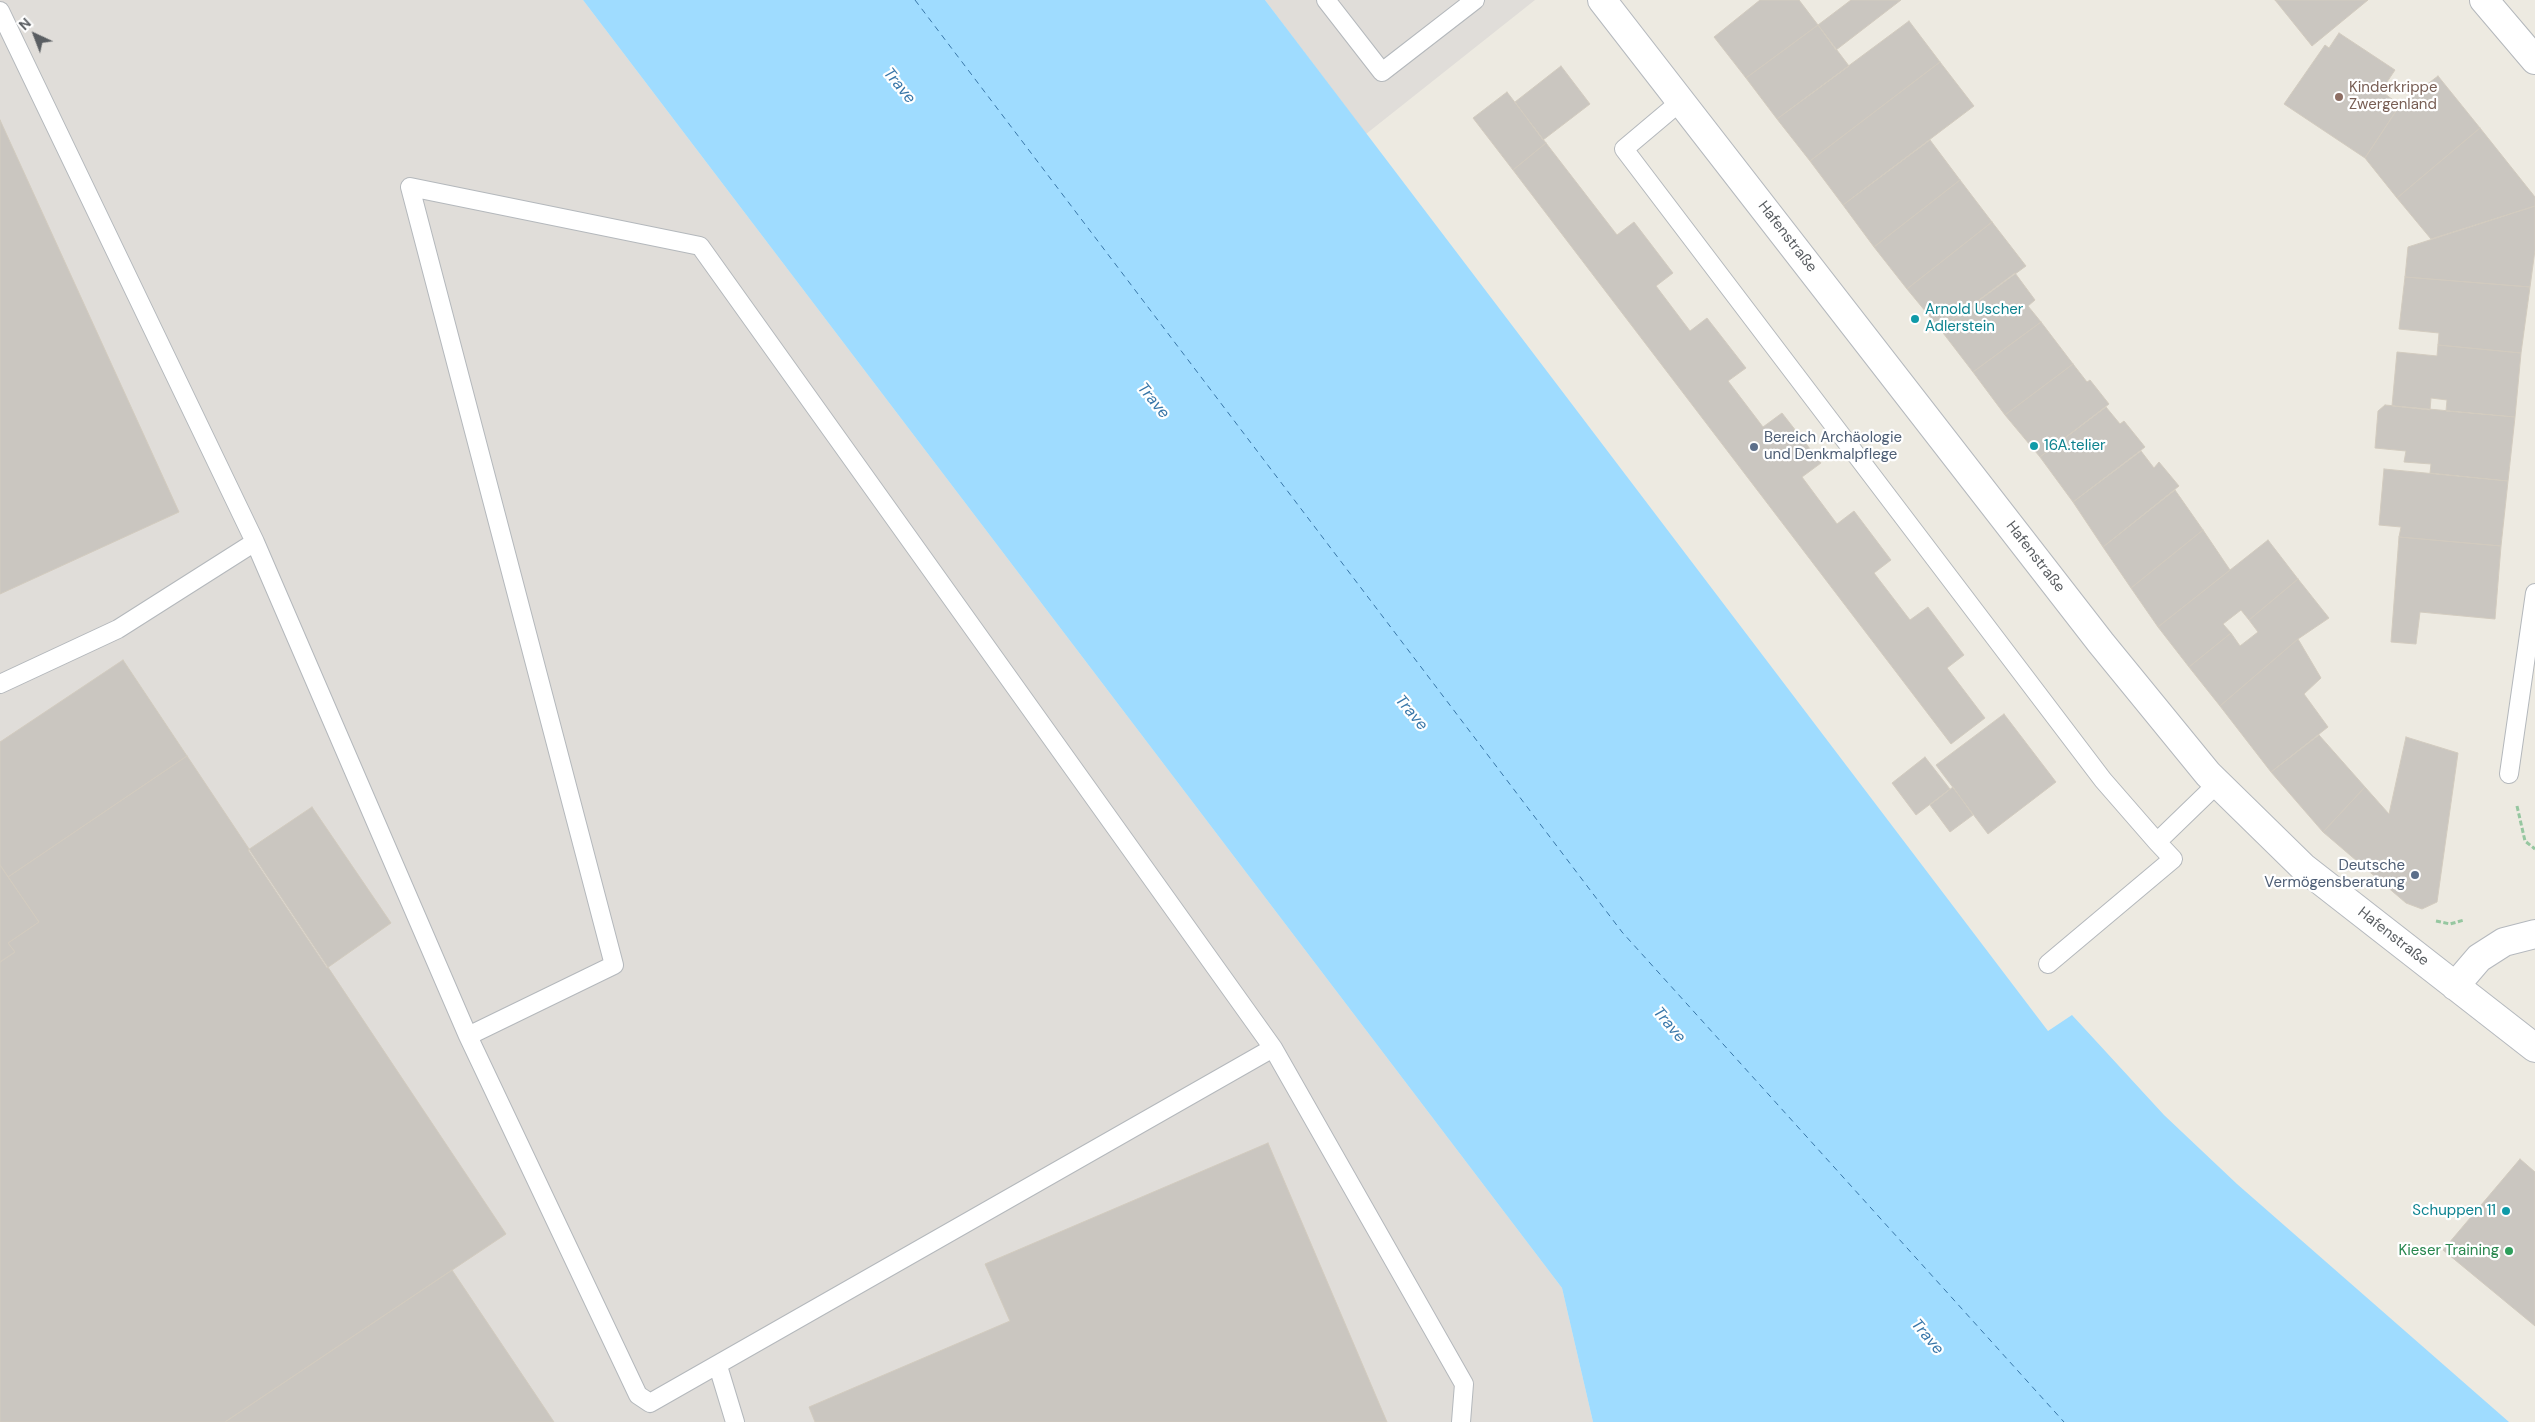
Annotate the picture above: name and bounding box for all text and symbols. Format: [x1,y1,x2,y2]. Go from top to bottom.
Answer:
north arrow [10,10,60,60]
text: N [15,14,35,34]
water label: Trave [879,64,919,108]
place label: Kinderkrippe Zwergenland [2349,79,2437,114]
marker: Kinderkrippe Zwergenland [2333,91,2345,103]
street label: Hafenstraße [1754,198,1820,276]
place label: Arnold Uscher Adlerstein [1925,301,2023,336]
marker: Arnold Uscher Adlerstein [1909,313,1921,325]
water label: Trave [1133,379,1173,423]
place label: Bereich Archäologie und Denkmalpflege [1764,429,1902,464]
place label: 16A.telier [2044,437,2106,455]
marker: 16A.telier [2028,440,2040,452]
marker: Bereich Archäologie und Denkmalpflege [1748,441,1760,453]
street label: Hafenstraße [2002,518,2068,596]
water label: Trave [1391,691,1431,735]
place label: Deutsche Vermögensberatung [2264,857,2405,892]
marker: Deutsche Vermögensberatung [2409,869,2421,881]
street label: Hafenstraße [2354,904,2432,970]
water label: Trave [1649,1003,1689,1047]
place label: Schuppen 11 [2412,1202,2496,1220]
marker: Schuppen 11 [2500,1205,2512,1217]
place label: Kieser Training [2398,1242,2499,1260]
marker: Kieser Training [2503,1245,2515,1257]
water label: Trave [1907,1315,1947,1359]

